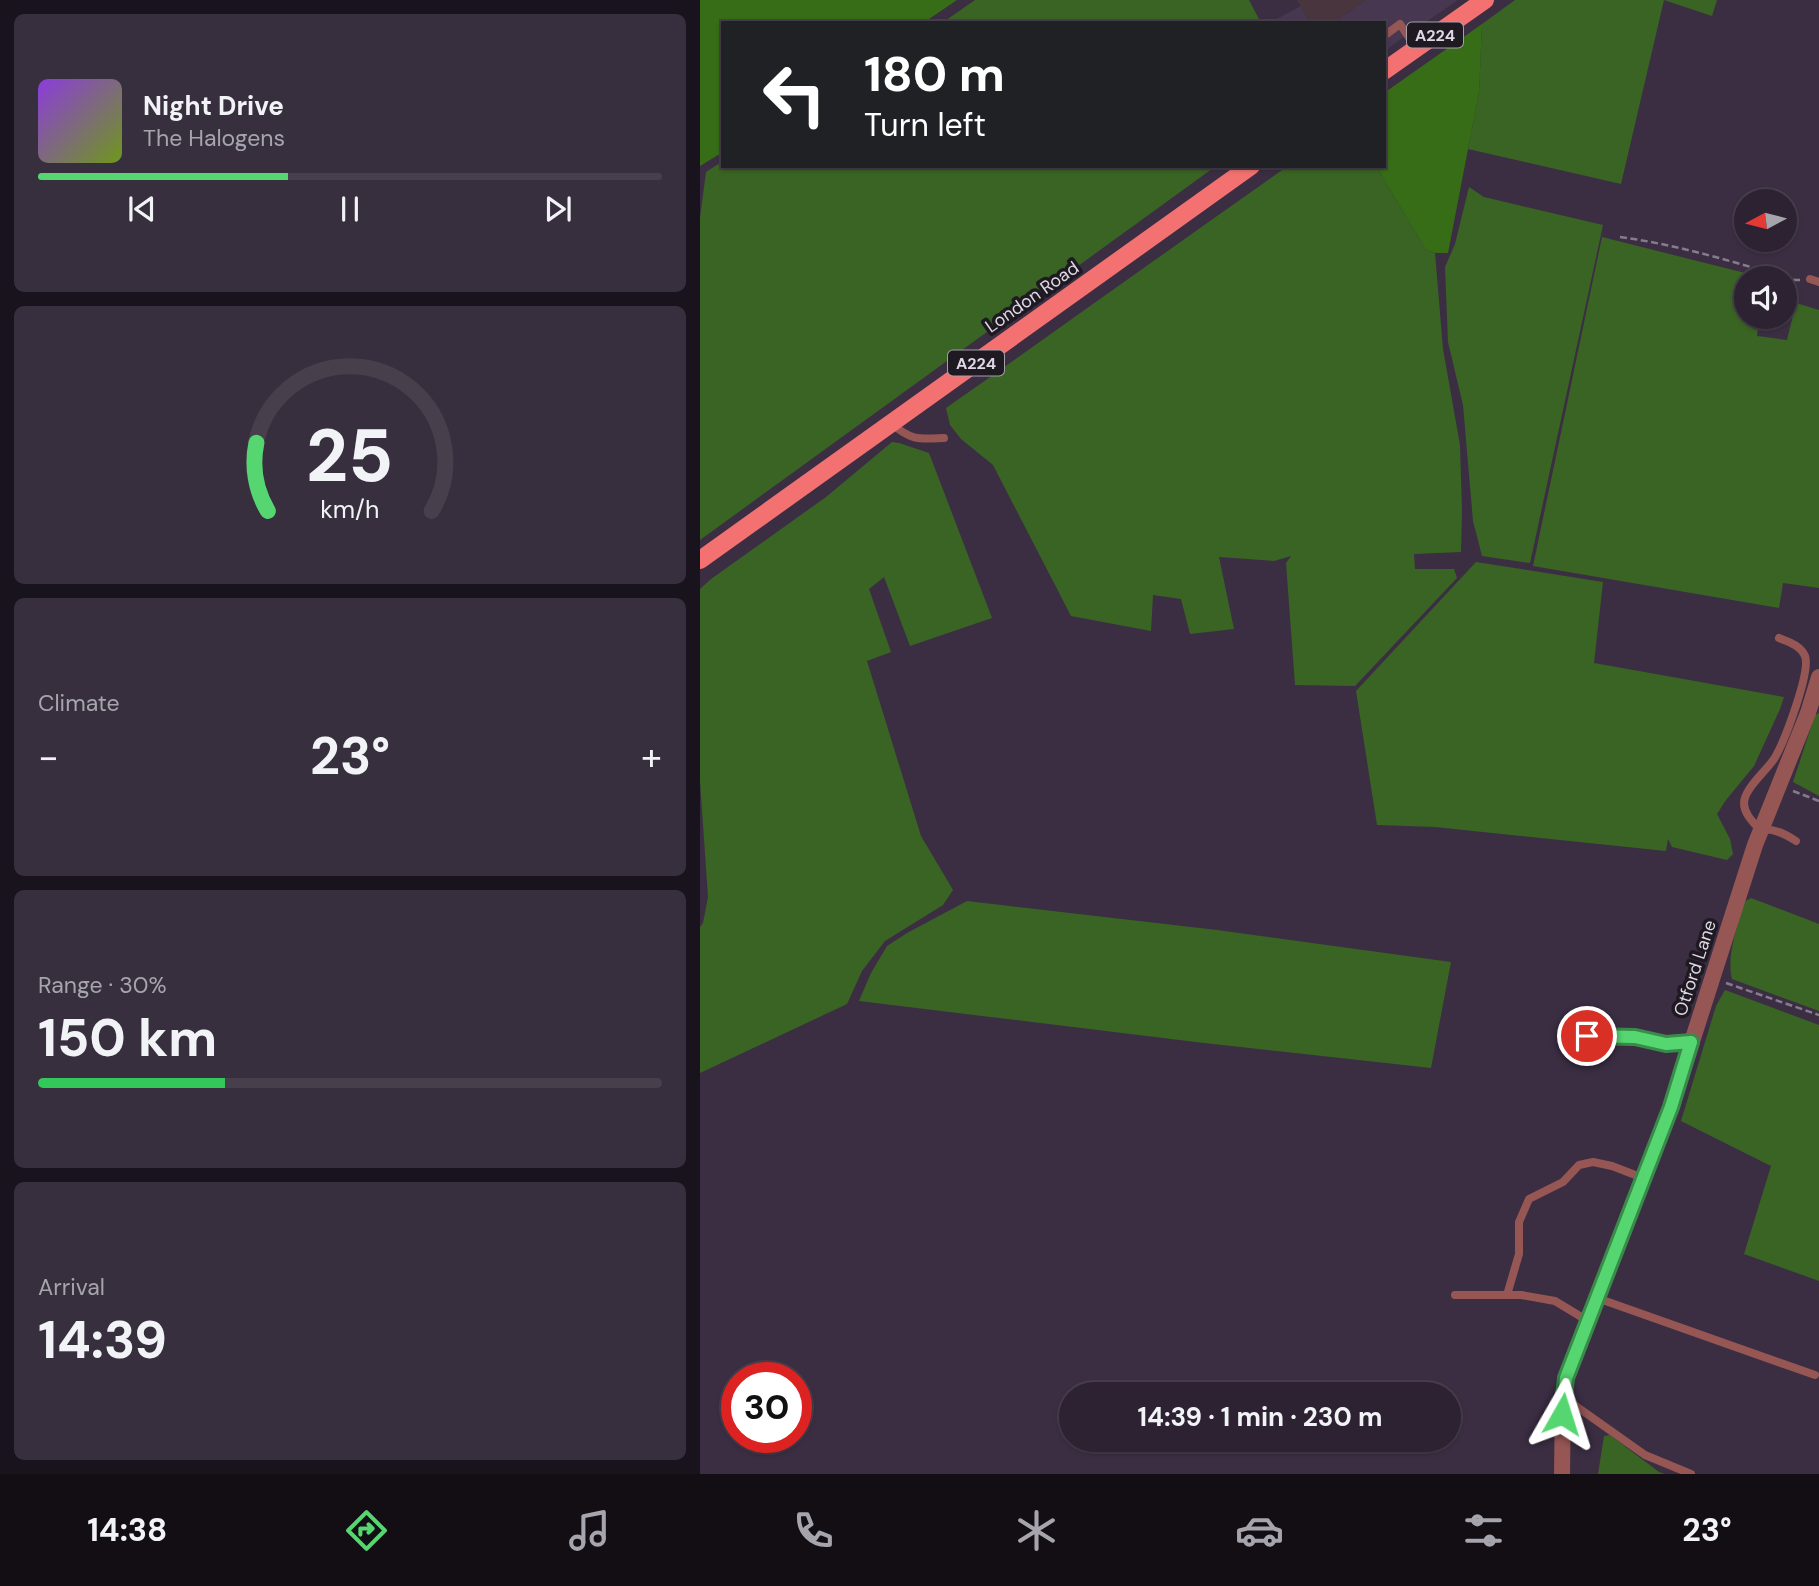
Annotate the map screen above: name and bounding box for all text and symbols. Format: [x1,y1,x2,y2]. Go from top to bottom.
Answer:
road number: A224 [1407,22,1463,48]
text: 180 m [864,42,1005,106]
icon: left [749,49,840,140]
text: Night Drive [143,89,284,123]
text: Turn left [864,104,986,146]
text: The Halogens [143,123,285,153]
north arrow [1734,189,1797,252]
map controls [1734,189,1797,329]
icon: previous [123,190,161,228]
icon: pause [331,190,369,228]
icon: next [539,190,577,228]
street label: London Road [980,256,1084,338]
button: sound [1734,266,1797,329]
road number: A224 [948,350,1004,376]
text: 25 [306,409,394,504]
text: km/h [320,493,380,526]
text: Climate [38,688,120,718]
text: 23° [310,722,390,790]
text: − [38,732,59,782]
text: + [641,732,662,782]
street label: Otford Lane [1668,917,1722,1019]
text: Range · 30% [38,970,167,1000]
text: 150 km [38,1004,217,1072]
pin [1557,1006,1617,1066]
icon: arrive [1568,1017,1606,1055]
text: Arrival [38,1272,105,1302]
text: 14:39 [38,1306,167,1374]
speed limit sign: 30 [721,1362,812,1453]
position arrow [1525,1377,1599,1451]
text: 14:39 · 1 min · 230 m [1138,1400,1382,1434]
icon: directions [342,1506,391,1555]
icon: music [565,1506,614,1555]
icon: phone [789,1506,838,1555]
icon: climate [1012,1506,1061,1555]
icon: car [1235,1506,1284,1555]
icon: filters [1459,1506,1508,1555]
text: 14:38 [87,1509,167,1551]
text: 23° [1682,1509,1732,1551]

